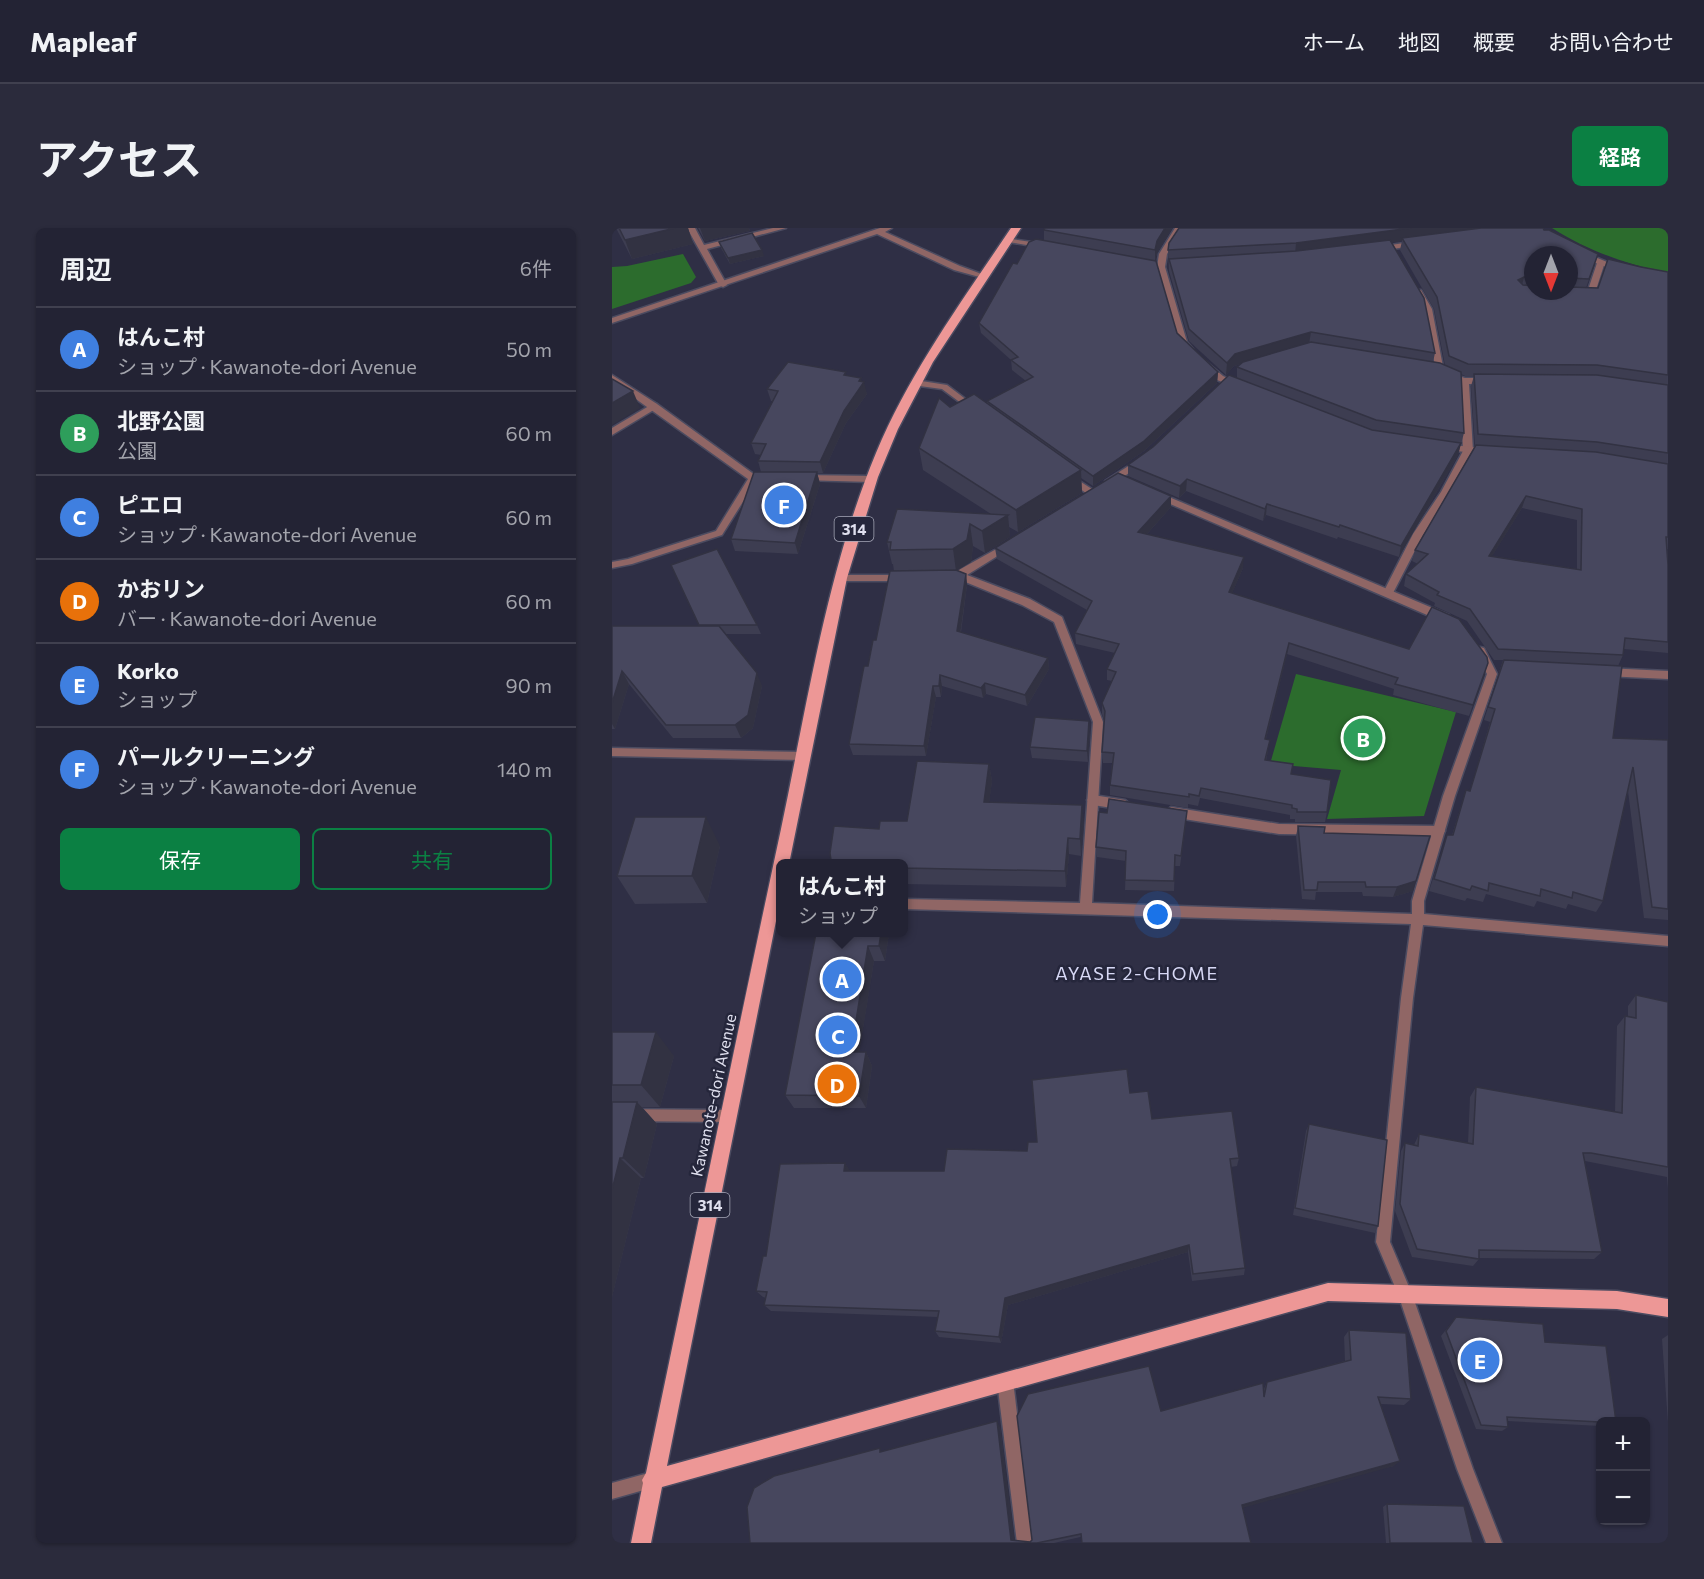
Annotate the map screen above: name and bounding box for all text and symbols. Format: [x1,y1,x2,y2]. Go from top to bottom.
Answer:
text: Mapleaf [30,24,137,58]
text: ホーム [1303,29,1365,54]
text: 地図 [1398,29,1440,54]
text: 概要 [1473,29,1515,54]
text: お問い合わせ [1548,29,1674,54]
button: 経路 [1572,126,1668,186]
text: アクセス [36,132,202,184]
north arrow [1524,246,1578,300]
text: 周辺 [60,253,112,284]
text: 6件 [520,256,552,280]
text: はんこ村 [117,323,205,350]
text: A [72,337,87,361]
text: 50 m [506,337,552,361]
text: ショップ · Kawanote-dori Avenue [117,354,417,378]
text: 北野公園 [117,407,205,434]
text: B [73,421,86,445]
text: 60 m [506,421,552,445]
text: 公園 [117,438,157,462]
pin: F [764,482,804,528]
text: ピエロ [117,491,183,518]
text: C [73,505,86,529]
text: 60 m [506,505,552,529]
road number: 314 [834,517,874,541]
text: ショップ · Kawanote-dori Avenue [117,522,417,546]
text: かおリン [117,575,205,602]
text: D [72,589,87,613]
text: 60 m [506,589,552,613]
text: バー · Kawanote-dori Avenue [117,606,377,630]
text: Korko [117,657,179,684]
text: E [74,673,85,697]
text: 90 m [506,673,552,697]
text: ショップ [117,687,197,711]
pin: B [1344,716,1383,760]
text: パールクリーニング [117,743,315,770]
text: F [74,757,85,781]
text: 140 m [497,757,552,781]
text: ショップ · Kawanote-dori Avenue [117,774,417,798]
button: 保存 [60,828,300,890]
button: 共有 [312,828,552,890]
popup [776,859,908,937]
text: はんこ村 [798,872,886,899]
your location [1143,900,1172,929]
text: ショップ [798,903,878,927]
pin: A [822,956,862,1002]
district label: AYASE 2-CHOME [1055,962,1219,984]
street label: Kawanote-dori Avenue [686,1012,740,1178]
pin: C [818,1012,858,1058]
pin: D [818,1062,856,1106]
road number: 314 [690,1193,730,1217]
pin: E [1460,1338,1500,1382]
map controls [1596,1417,1650,1525]
button: + [1596,1417,1650,1471]
button: − [1596,1471,1650,1525]

